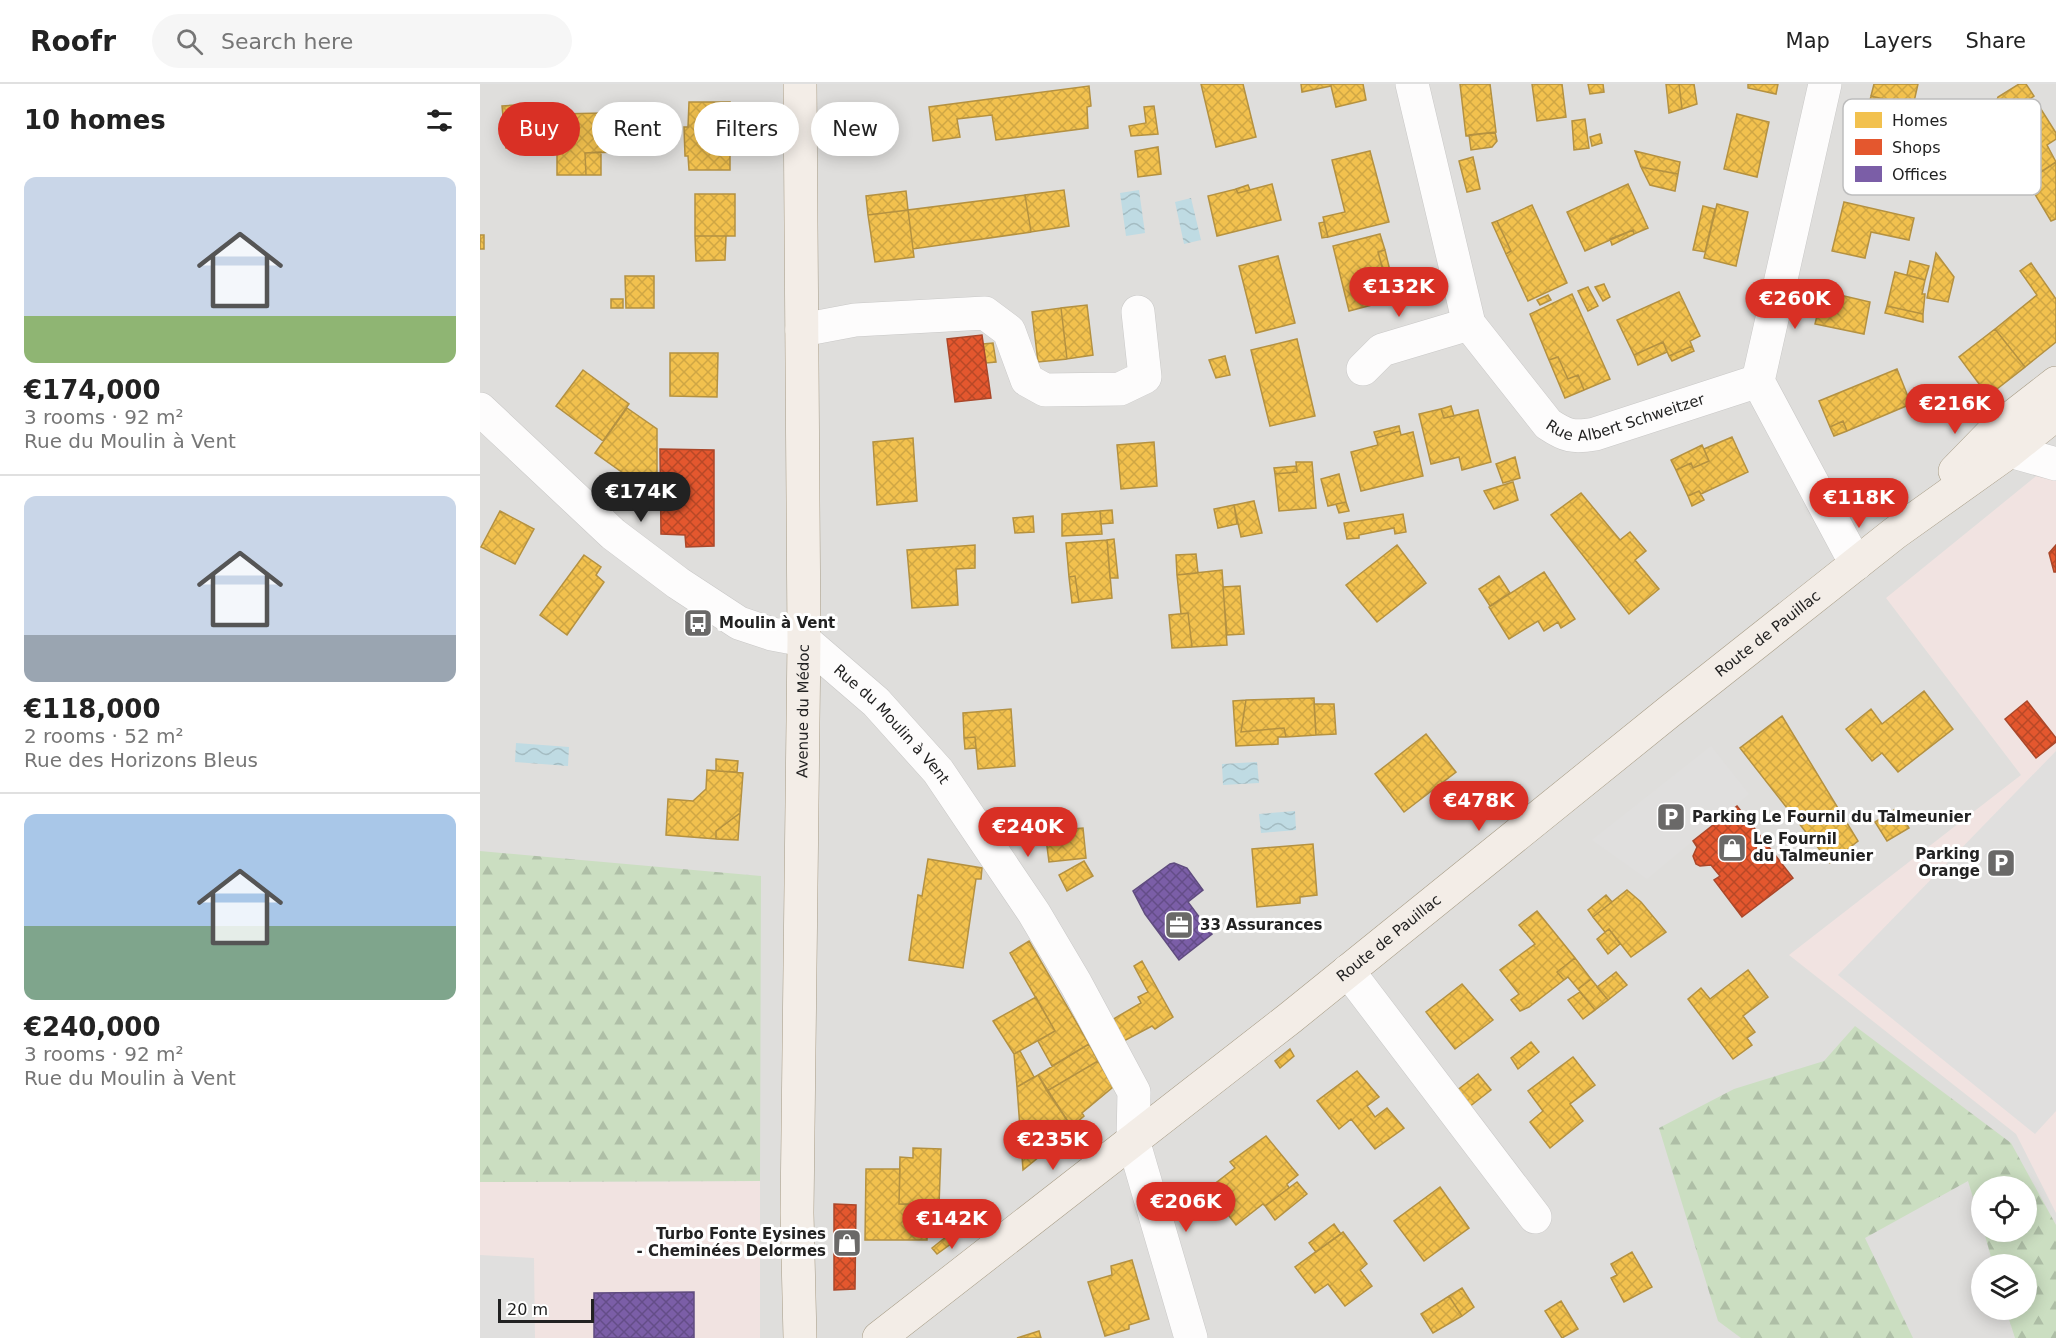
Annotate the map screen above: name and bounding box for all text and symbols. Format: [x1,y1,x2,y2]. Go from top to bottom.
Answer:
search box [152,14,572,68]
text: Roofr [30,25,116,58]
icon: search [173,25,206,58]
text: Search here [221,29,353,54]
text: Map [1786,29,1830,53]
text: Layers [1863,29,1932,53]
text: Share [1965,29,2026,53]
legend [1843,99,2041,195]
chip: Buy [498,102,580,156]
chip: Rent [592,102,682,156]
chip: Filters [694,102,799,156]
chip: New [811,102,899,156]
icon: filters [423,104,456,137]
text: 10 homes [24,105,166,135]
text: Homes [1892,111,1948,130]
text: Shops [1892,138,1941,157]
text: Offices [1892,165,1947,184]
icon: home [186,216,294,324]
pin: €132K [1357,267,1441,318]
text: €132K [1363,274,1435,298]
pin: €260K [1753,279,1837,330]
text: €260K [1759,286,1831,310]
text: €174,000 [24,375,161,405]
pin: €216K [1913,384,1997,435]
street label: Rue Albert Schweitzer [1543,390,1708,445]
text: €216K [1919,391,1991,415]
text: 3 rooms · 92 m² [24,405,184,429]
text: Rue du Moulin à Vent [24,429,236,453]
pin: €174K [599,472,683,523]
pin: €118K [1817,478,1901,529]
text: €174K [605,479,677,503]
text: €118K [1823,485,1895,509]
icon: home [186,535,294,643]
street label: Route de Pauillac [1712,587,1824,681]
bus stop icon: Moulin à Vent [682,607,714,639]
place label: Moulin à Vent [719,614,835,632]
street label: Avenue du Médoc [793,644,813,778]
street label: Rue du Moulin à Vent [830,661,953,787]
text: €118,000 [24,694,161,724]
text: 2 rooms · 52 m² [24,724,184,748]
text: Rue des Horizons Bleus [24,748,258,772]
pin: €478K [1437,781,1521,832]
text: €478K [1443,788,1515,812]
parking icon: Parking Le Fournil du Talmeunier [1655,801,1687,833]
pin: €240K [986,807,1070,858]
place label: Parking Le Fournil du Talmeunier [1692,808,1972,826]
text: €240K [992,814,1064,838]
place label: Le Fournil du Talmeunier [1753,830,1874,865]
shop icon: Le Fournil du Talmeunier [1716,832,1748,864]
place label: Parking Orange [1915,845,1980,880]
parking icon: Parking Orange [1985,847,2017,879]
icon: home [186,853,294,961]
street label: Route de Pauillac [1333,891,1445,986]
office icon: 33 Assurances [1163,909,1195,941]
place label: 33 Assurances [1200,916,1323,934]
text: €240,000 [24,1012,161,1042]
text: 3 rooms · 92 m² [24,1042,184,1066]
text: Rue du Moulin à Vent [24,1066,236,1090]
pin: €235K [1011,1120,1095,1171]
text: €235K [1017,1127,1089,1151]
map controls [1971,1176,2037,1320]
button: locate [1971,1176,2037,1242]
pin: €206K [1144,1182,1228,1233]
text: €206K [1150,1189,1222,1213]
pin: €142K [910,1199,994,1250]
text: €142K [916,1206,988,1230]
place label: Turbo Fonte Eysines - Cheminées Delormes [637,1225,826,1260]
shop icon: Turbo Fonte Eysines - Cheminées Delormes [831,1227,863,1259]
button: layers [1971,1254,2037,1320]
scale bar [498,1296,594,1324]
text: 20 m [507,1300,548,1319]

